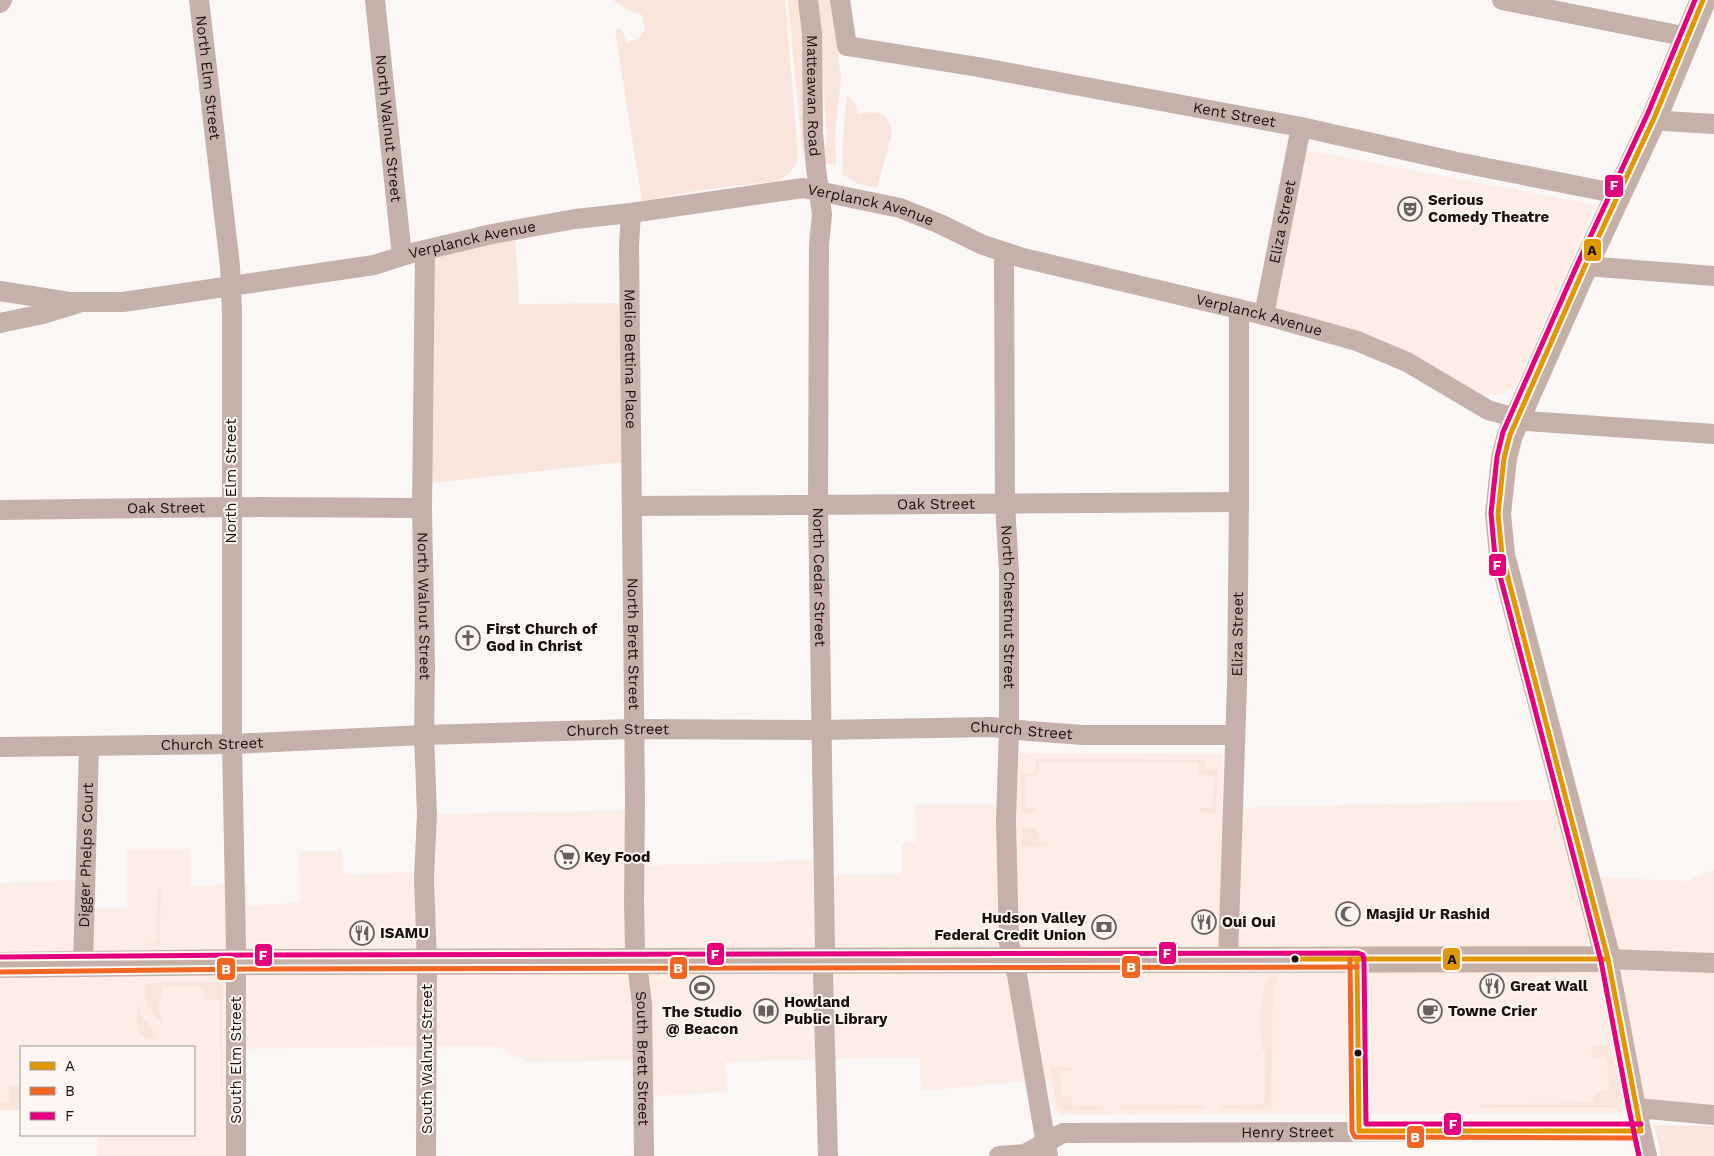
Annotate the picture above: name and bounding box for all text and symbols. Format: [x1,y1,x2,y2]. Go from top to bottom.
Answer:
street label: North Elm Street [192,14,224,141]
street label: Matteawan Road [803,35,824,157]
street label: North Walnut Street [372,54,405,204]
street label: Kent Street [1192,98,1278,131]
line badge: F [1604,174,1624,198]
text: F [1610,177,1619,193]
street label: Eliza Street [1265,178,1299,265]
street label: Verplanck Avenue [806,180,937,230]
place label: Serious Comedy Theatre [1428,191,1550,226]
theatre icon: Serious Comedy Theatre [1397,196,1423,222]
street label: Verplanck Avenue [407,217,537,263]
line badge: A [1583,238,1602,262]
text: A [1587,242,1597,258]
street label: Melio Bettina Place [620,289,640,429]
street label: Verplanck Avenue [1194,290,1324,340]
street label: North Elm Street [222,418,240,543]
street label: Oak Street [897,495,976,513]
street label: Oak Street [127,498,206,517]
street label: North Cedar Street [809,507,829,648]
street label: North Chestnut Street [997,524,1018,690]
street label: North Walnut Street [413,532,434,681]
line badge: F [1488,553,1507,577]
text: F [1493,557,1502,573]
street label: North Brett Street [624,578,643,711]
street label: Eliza Street [1228,591,1247,677]
place label: First Church of God in Christ [486,620,598,655]
church icon: First Church of God in Christ [455,625,481,651]
street label: Church Street [970,718,1074,743]
street label: Church Street [566,720,670,740]
street label: Church Street [160,734,264,754]
street label: Digger Phelps Court [75,782,97,928]
supermarket icon: Key Food [554,844,580,870]
place label: Key Food [584,848,650,866]
mosque icon: Masjid Ur Rashid [1335,901,1361,927]
place label: Masjid Ur Rashid [1366,905,1490,923]
place label: Hudson Valley Federal Credit Union [934,909,1087,944]
restaurant icon: Oui Oui [1191,909,1217,935]
place label: Oui Oui [1222,913,1276,931]
bank icon: Hudson Valley Federal Credit Union [1091,914,1117,940]
restaurant icon: ISAMU [349,920,375,946]
place label: ISAMU [380,924,429,942]
line badge: F [1158,941,1177,965]
line badge: F [706,942,725,966]
line badge: F [254,943,273,967]
text: F [1163,945,1172,961]
text: F [711,946,720,962]
text: F [259,947,268,963]
line badge: A [1442,947,1461,971]
text: A [1447,951,1457,967]
unlabelled marker [1290,954,1300,964]
line badge: B [1121,955,1141,979]
line badge: B [669,956,688,980]
line badge: B [216,957,236,981]
text: B [1126,959,1136,975]
text: B [673,960,683,976]
text: B [221,961,231,977]
restaurant icon: Great Wall [1479,973,1505,999]
sports icon: The Studio @ Beacon [689,975,715,1001]
place label: Great Wall [1510,977,1588,995]
street label: South Walnut Street [418,983,436,1134]
street label: South Brett Street [631,990,653,1127]
place label: Howland Public Library [784,993,888,1028]
street label: South Elm Street [227,996,245,1124]
library icon: Howland Public Library [753,998,779,1024]
cafe icon: Towne Crier [1417,998,1443,1024]
place label: Towne Crier [1448,1002,1538,1020]
place label: The Studio @ Beacon [662,1003,742,1038]
legend [20,1046,195,1136]
unlabelled marker [1353,1048,1363,1058]
text: A [65,1057,75,1075]
text: B [65,1082,75,1100]
text: F [65,1107,74,1125]
line badge: F [1443,1112,1462,1136]
text: F [1449,1116,1458,1132]
street label: Henry Street [1241,1123,1335,1141]
line badge: B [1406,1125,1425,1149]
text: B [1410,1129,1420,1145]

